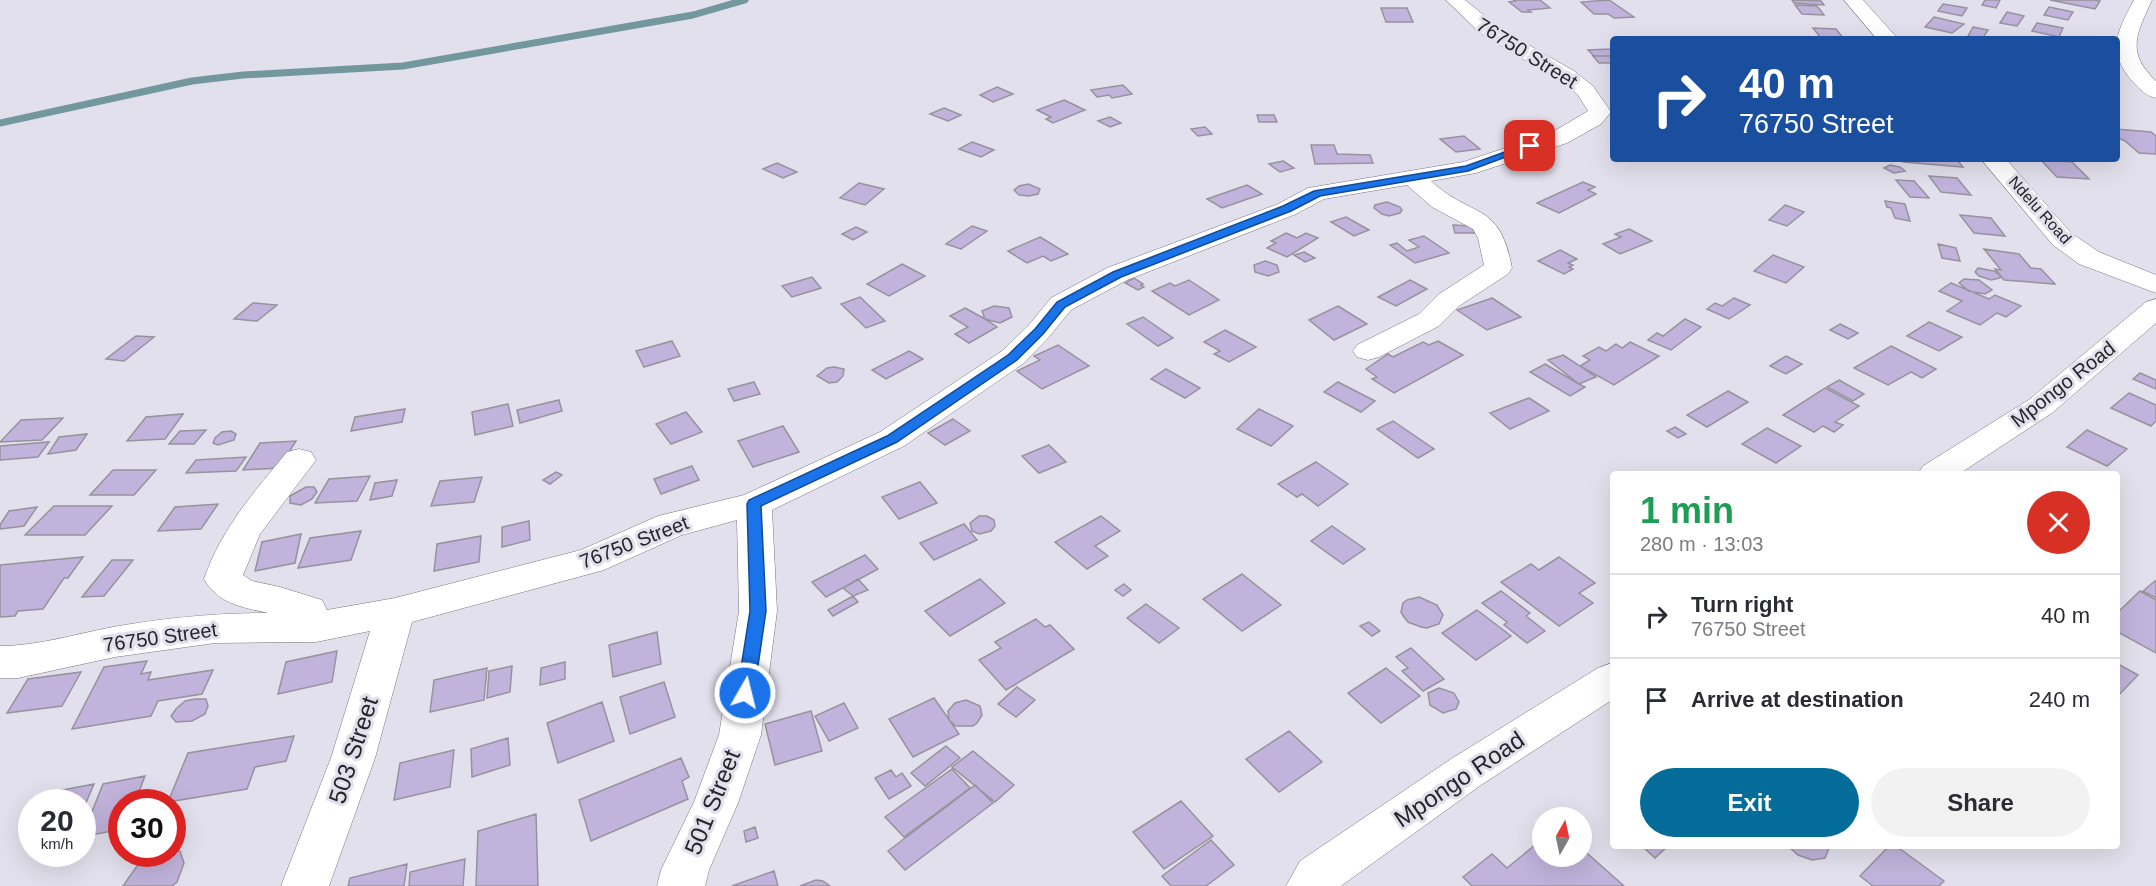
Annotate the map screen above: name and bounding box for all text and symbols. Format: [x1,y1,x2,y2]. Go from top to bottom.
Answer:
street label: 76750 Street [1473,13,1582,93]
icon: right [1640,60,1718,138]
text: 40 m [1739,60,1835,107]
text: 76750 Street [1739,109,1894,139]
pin [1504,120,1555,171]
icon: arrive [1513,129,1546,162]
street label: Ndelu Road [2005,173,2075,247]
street label: Mpongo Road [2007,337,2119,431]
text: 1 min [1640,490,1734,531]
button: close [2027,491,2090,554]
street label: 76750 Street [577,511,692,573]
text: 280 m · 13:03 [1640,533,1763,555]
text: Turn right [1691,592,1793,617]
icon: right [1640,600,1673,633]
text: 40 m [2041,603,2090,628]
street label: 76750 Street [102,618,219,656]
text: 76750 Street [1691,618,1806,640]
position arrow [713,661,777,725]
icon: arrive [1640,684,1673,717]
text: Arrive at destination [1691,687,1904,712]
text: 240 m [2029,687,2090,712]
street label: 503 Street [323,693,383,807]
street label: Mpongo Road [1389,726,1529,832]
street label: 501 Street [679,745,745,858]
button: Exit [1640,768,1859,837]
button: Share [1871,768,2090,837]
speed limit sign: 30 [108,789,186,867]
text: 20 [40,804,74,837]
north arrow [1532,807,1592,867]
map controls [1532,807,1592,867]
text: km/h [41,835,73,852]

